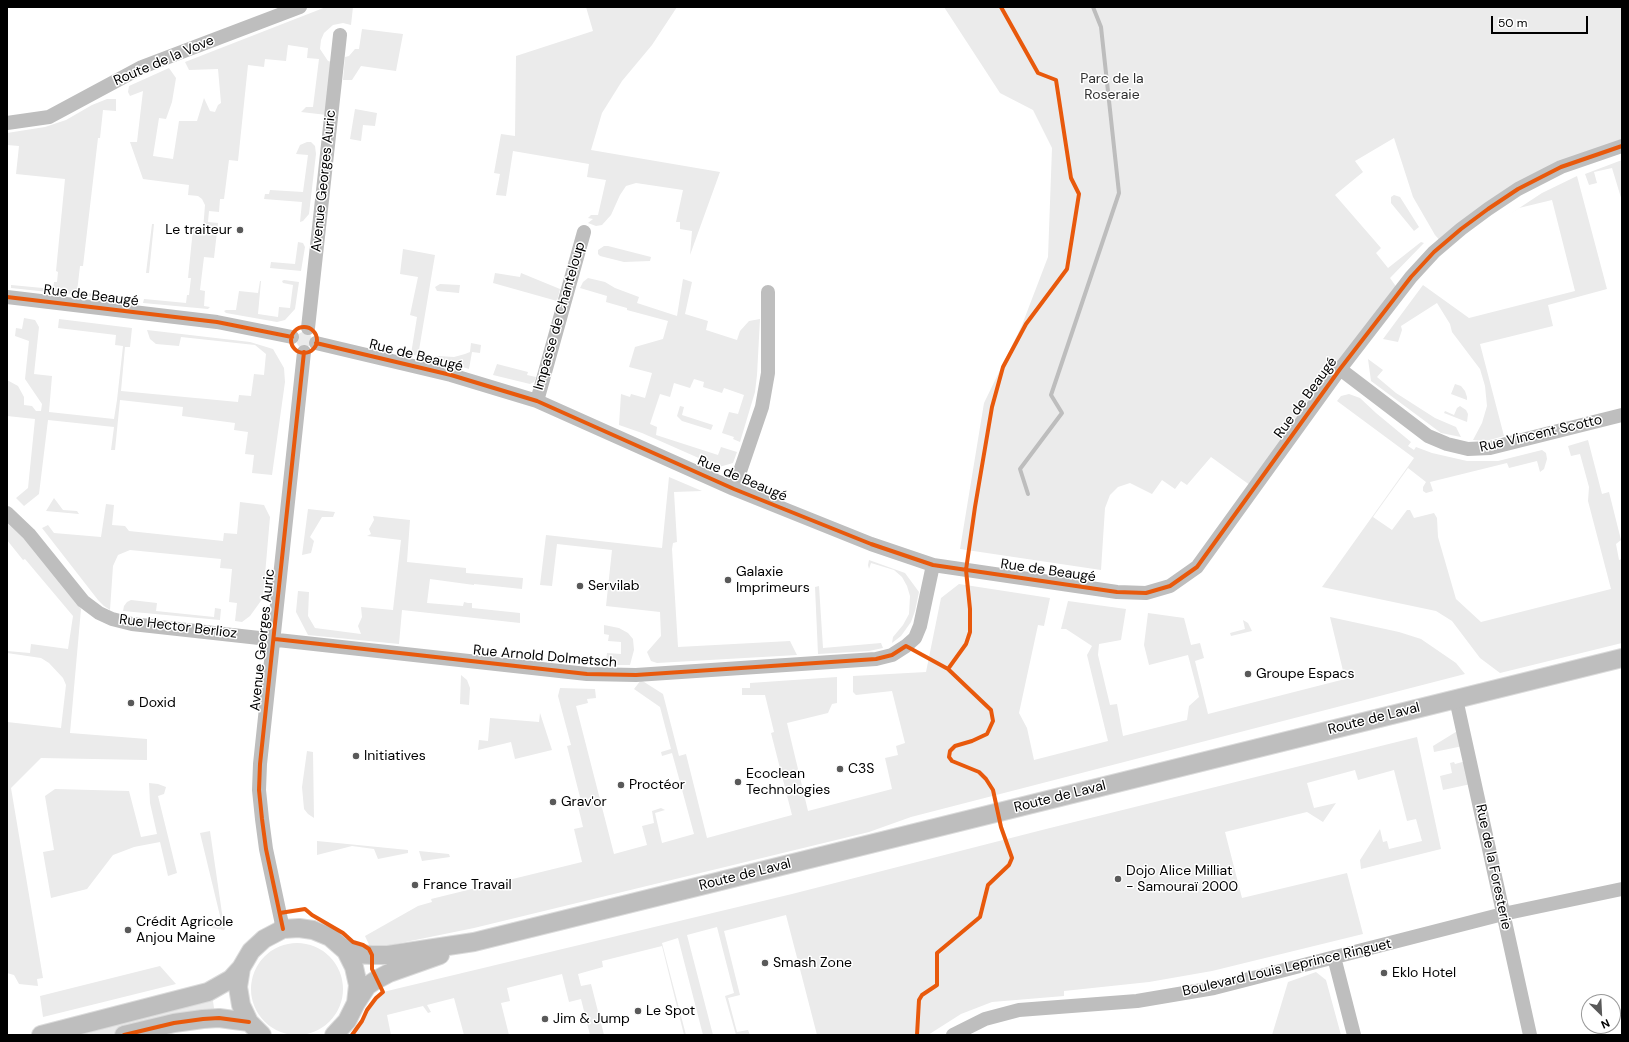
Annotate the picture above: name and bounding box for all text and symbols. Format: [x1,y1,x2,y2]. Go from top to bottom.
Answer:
scale bar [1493,8,1590,34]
text: 50 m [1498,15,1527,31]
street label: Route de la Vove [111,32,217,90]
park label: Parc de la Roseraie [1080,71,1144,104]
street label: Avenue Georges Auric [308,109,340,253]
place label: Le traiteur [165,222,232,238]
marker: Le traiteur [235,225,245,235]
street label: Impasse de Chanteloup [531,240,589,392]
street label: Rue de Beaugé [42,282,140,310]
street label: Rue de Beaugé [367,336,465,376]
street label: Rue de Beaugé [1271,354,1341,442]
street label: Rue Vincent Scotto [1478,412,1604,456]
street label: Rue de Beaugé [695,453,789,505]
street label: Rue de Beaugé [999,556,1097,586]
place label: Galaxie Imprimeurs [736,564,810,596]
street label: Avenue Georges Auric [247,568,279,712]
marker: Galaxie Imprimeurs [723,575,733,585]
place label: Servilab [588,578,639,594]
marker: Servilab [575,581,585,591]
street label: Rue Hector Berlioz [118,611,238,643]
street label: Rue Arnold Dolmetsch [472,642,618,672]
place label: Groupe Espacs [1256,666,1355,682]
marker: Groupe Espacs [1243,669,1253,679]
place label: Doxid [139,695,176,711]
marker: Doxid [126,698,136,708]
street label: Route de Laval [1326,699,1422,739]
place label: Initiatives [364,748,426,764]
marker: Initiatives [351,751,361,761]
place label: C3S [848,761,874,777]
marker: C3S [835,764,845,774]
place label: Ecoclean Technologies [746,766,830,798]
place label: Proctéor [629,777,685,793]
marker: Ecoclean Technologies [733,777,743,787]
street label: Route de Laval [1012,777,1108,817]
marker: Proctéor [616,780,626,790]
place label: Grav'or [561,794,607,810]
marker: Grav'or [548,797,558,807]
street label: Rue de la Foresterie [1472,803,1514,931]
street label: Route de Laval [697,855,793,895]
place label: Dojo Alice Milliat - Samouraï 2000 [1126,863,1238,896]
marker: Dojo Alice Milliat - Samouraï 2000 [1113,874,1123,884]
place label: France Travail [423,877,512,893]
marker: France Travail [410,880,420,890]
place label: Crédit Agricole Anjou Maine [136,914,233,946]
marker: Crédit Agricole Anjou Maine [123,925,133,935]
street label: Boulevard Louis Leprince Ringuet [1181,936,1393,1000]
place label: Smash Zone [773,955,852,971]
marker: Smash Zone [760,958,770,968]
place label: Eklo Hotel [1392,965,1456,981]
marker: Eklo Hotel [1379,968,1389,978]
north arrow [1581,994,1621,1034]
place label: Le Spot [646,1003,695,1019]
marker: Le Spot [633,1006,643,1016]
place label: Jim & Jump [553,1011,630,1027]
marker: Jim & Jump [540,1014,550,1024]
text: N [1599,1016,1612,1032]

